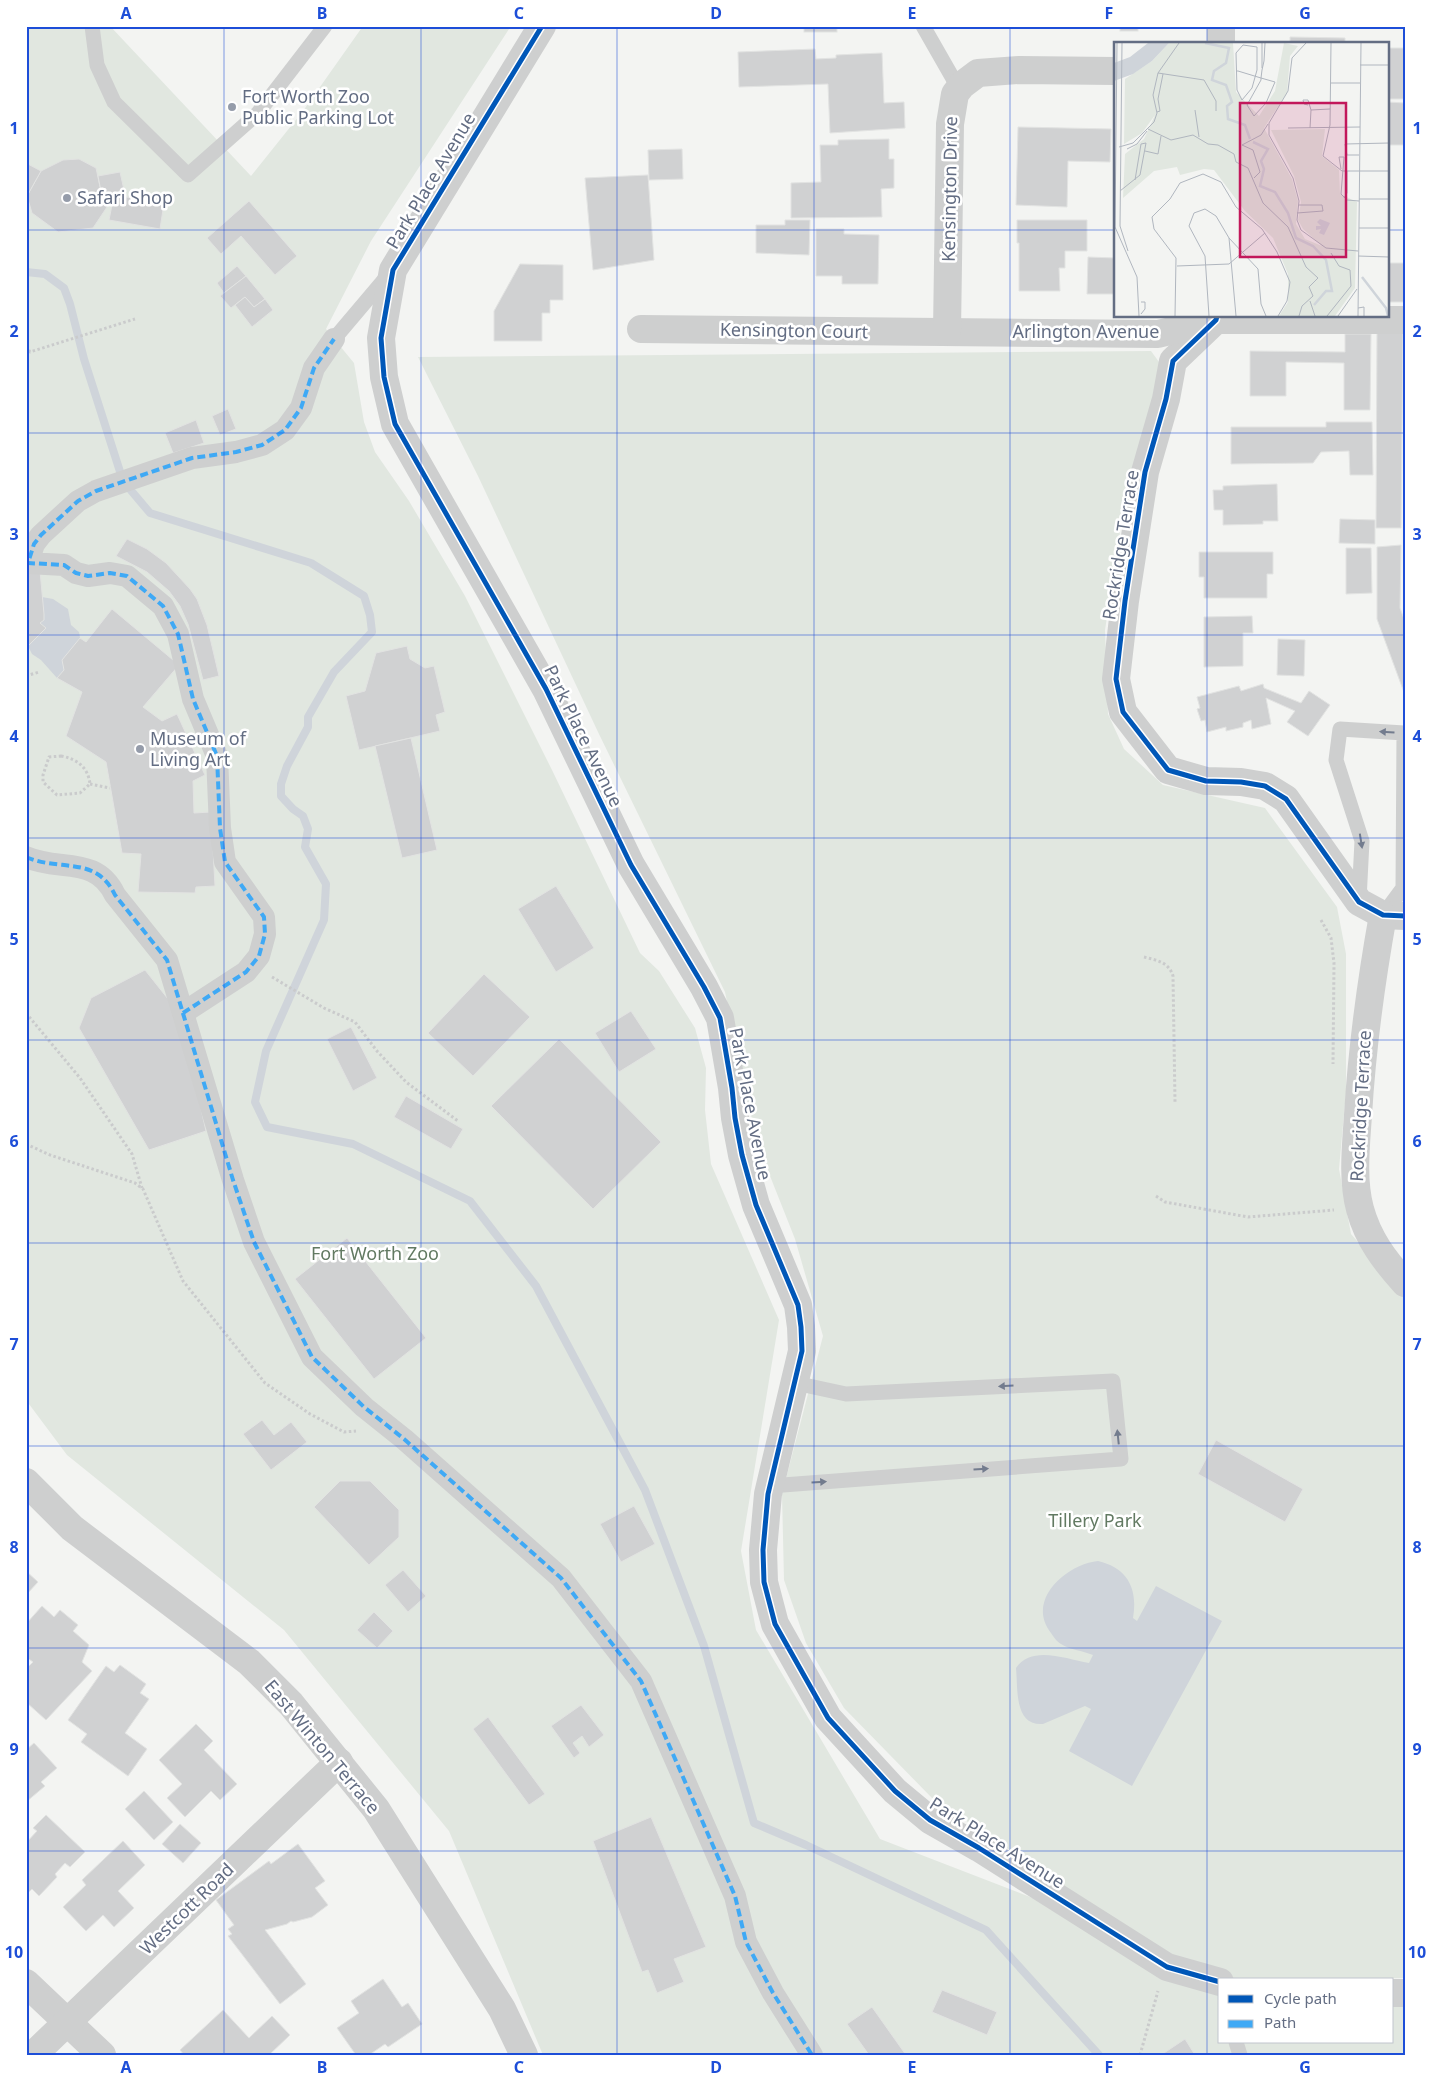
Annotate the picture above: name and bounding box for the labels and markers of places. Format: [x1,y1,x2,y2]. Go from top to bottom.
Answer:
place label: Fort Worth Zoo Public Parking Lot [242,84,395,129]
marker: Fort Worth Zoo Public Parking Lot [226,101,238,113]
place label: Safari Shop [77,185,173,209]
marker: Safari Shop [61,192,73,204]
place label: Museum of Living Art [150,726,247,771]
marker: Museum of Living Art [134,743,146,755]

